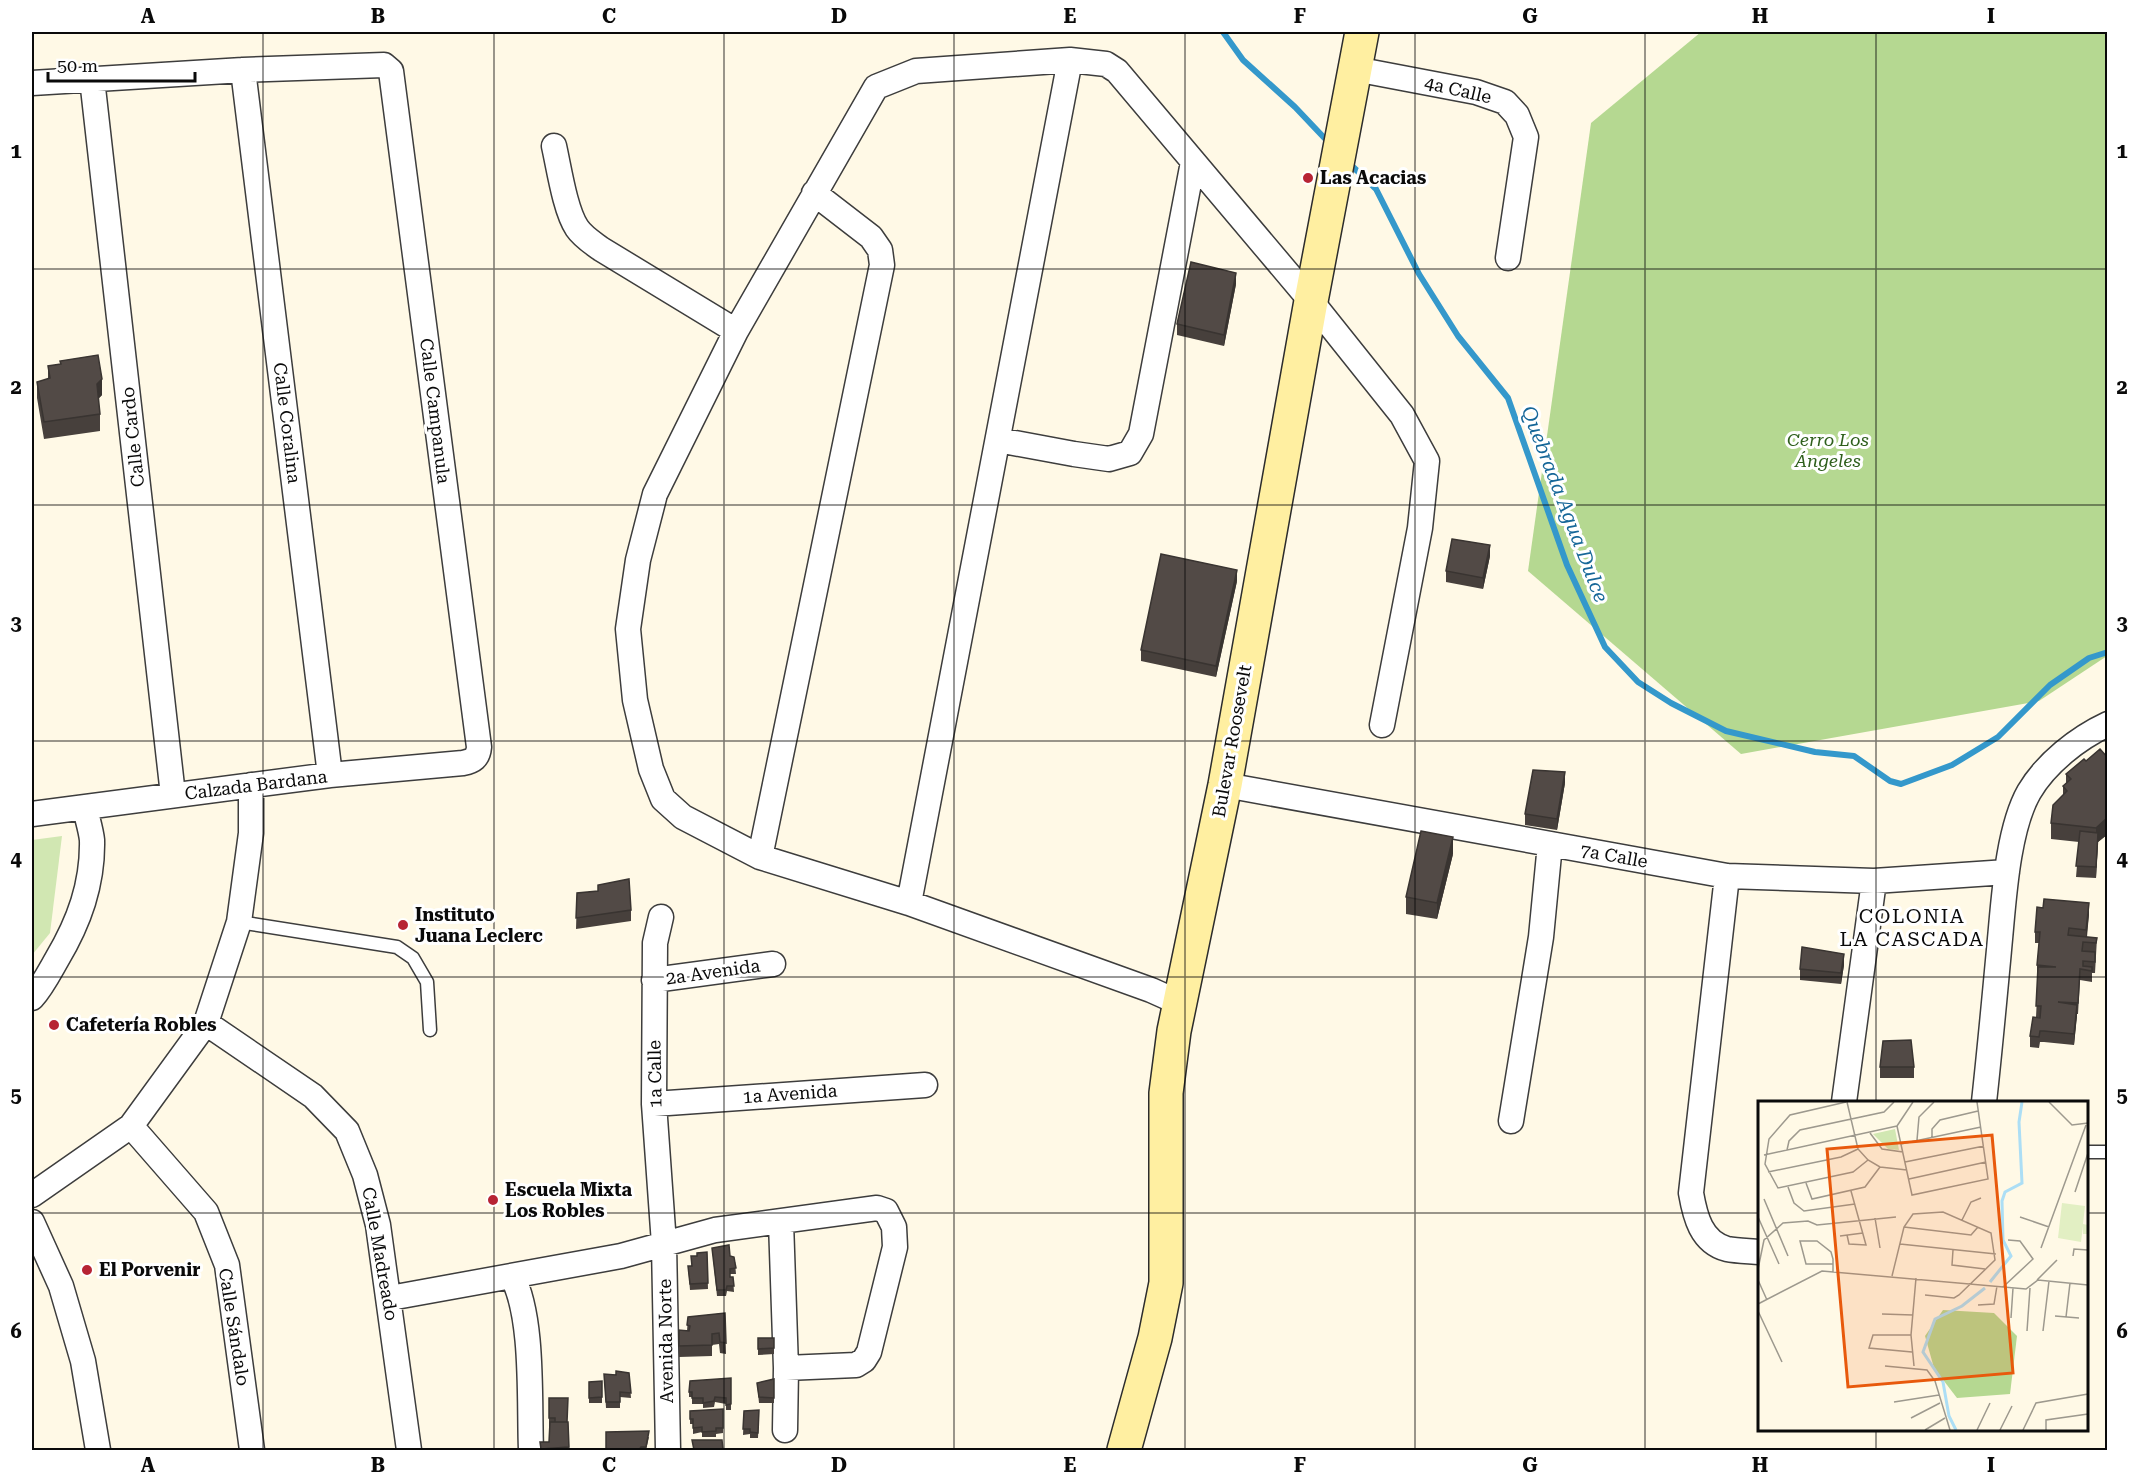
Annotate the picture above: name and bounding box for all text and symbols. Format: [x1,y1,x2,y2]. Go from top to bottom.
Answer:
text: A [141,4,156,28]
text: B [371,4,385,28]
text: C [602,4,616,28]
text: D [831,4,847,28]
text: E [1064,4,1077,28]
text: F [1294,4,1306,28]
text: G [1522,4,1538,28]
text: H [1752,4,1768,28]
text: I [1987,4,1995,28]
scale bar [48,45,195,83]
text: 50 m [57,55,98,76]
street label: 4a Calle [1423,72,1494,107]
text: 1 [10,139,22,163]
text: 1 [2116,139,2128,163]
place label: Las Acacias [1320,167,1426,188]
marker: Las Acacias [1301,171,1315,185]
street label: Calle Campanula [416,337,455,485]
street label: Calle Coralina [270,361,305,485]
text: 2 [10,375,22,399]
text: 2 [2116,375,2128,399]
street label: Calle Cardo [117,386,148,488]
water label: Quebrada Agua Dulce [1516,402,1614,606]
park label: Cerro Los Ángeles [1787,429,1869,471]
text: 3 [10,611,22,635]
text: 3 [2116,611,2128,635]
street label: Bulevar Roosevelt [1208,663,1255,819]
street label: Calzada Bardana [183,765,329,804]
street label: 7a Calle [1579,839,1650,872]
text: 4 [10,847,22,871]
text: 4 [2116,847,2128,871]
place label: Instituto Juana Leclerc [415,904,543,946]
district label: COLONIA LA CASCADA [1840,904,1984,951]
marker: Instituto Juana Leclerc [396,918,410,932]
street label: 2a Avenida [664,954,762,989]
place label: Cafetería Robles [66,1014,217,1035]
marker: Cafetería Robles [47,1018,61,1032]
street label: 1a Calle [643,1040,666,1108]
street label: 1a Avenida [742,1080,838,1107]
text: 5 [10,1083,22,1107]
text: 5 [2116,1083,2128,1107]
inset map [1758,1101,2088,1431]
place label: Escuela Mixta Los Robles [505,1179,633,1221]
street label: Calle Madreado [358,1185,403,1322]
marker: Escuela Mixta Los Robles [486,1193,500,1207]
place label: El Porvenir [99,1259,200,1280]
marker: El Porvenir [80,1263,94,1277]
street label: Calle Sándalo [215,1267,254,1387]
street label: Avenida Norte [654,1278,677,1403]
text: 6 [10,1319,22,1343]
text: 6 [2116,1319,2128,1343]
text: A [141,1453,156,1477]
text: B [371,1453,385,1477]
text: C [602,1453,616,1477]
text: D [831,1453,847,1477]
text: E [1064,1453,1077,1477]
text: F [1294,1453,1306,1477]
text: G [1522,1453,1538,1477]
text: H [1752,1453,1768,1477]
text: I [1987,1453,1995,1477]

